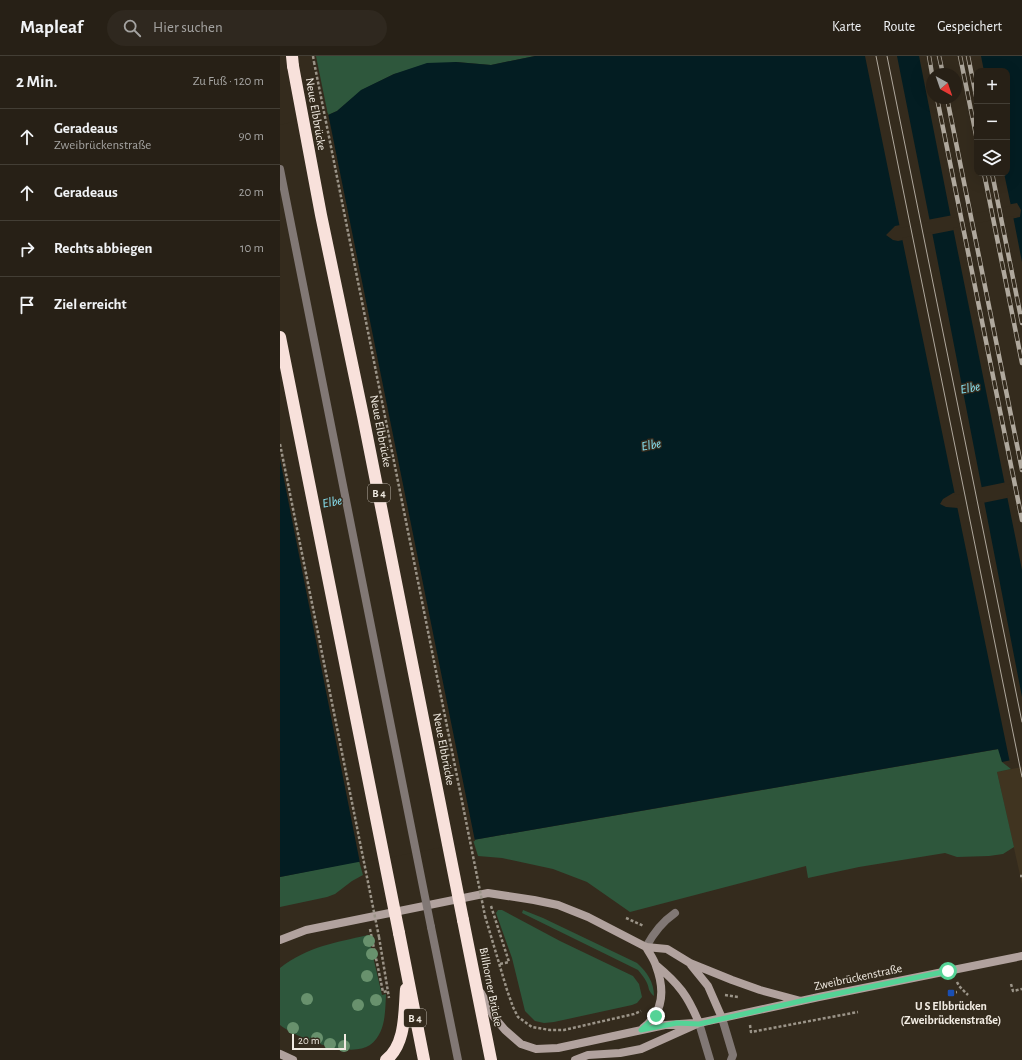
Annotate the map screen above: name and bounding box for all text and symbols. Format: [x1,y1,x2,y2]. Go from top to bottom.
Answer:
search box [107,10,387,46]
icon: search [121,17,143,39]
text: Mapleaf [20,18,83,37]
text: Hier suchen [153,20,223,35]
text: Karte [832,20,861,34]
text: Route [883,20,915,34]
text: Gespeichert [937,20,1002,34]
north arrow [926,68,962,104]
map controls [974,68,1010,176]
button: + [974,68,1010,104]
text: 2 Min. [16,73,57,90]
text: Zu Fuß · 120 m [193,75,264,88]
street label: Neue Elbbrücke [304,77,328,151]
button: − [974,104,1010,140]
text: Geradeaus [54,121,118,136]
icon: ahead [16,126,38,148]
text: 90 m [238,130,264,143]
text: Zweibrückenstraße [54,139,151,152]
button: layers [974,140,1010,176]
icon: ahead [16,182,38,204]
text: Geradeaus [54,185,118,200]
text: 20 m [239,186,264,199]
icon: right [16,238,38,260]
text: Rechts abbiegen [54,241,152,256]
text: 10 m [240,242,264,255]
icon: arrive [16,294,38,316]
text: Ziel erreicht [54,297,127,312]
water label: Elbe [959,380,981,397]
street label: Neue Elbbrücke [368,394,394,468]
water label: Elbe [640,437,662,454]
road number: B 4 [368,484,390,502]
water label: Elbe [321,494,343,511]
street label: Neue Elbbrücke [431,712,457,786]
street label: Billhorner Brücke [477,946,505,1028]
street label: Zweibrückenstraße [813,962,903,992]
route start [939,962,957,980]
marker: U S Elbbrücken (Zweibrückenstraße) [946,988,956,998]
place label: U S Elbbrücken (Zweibrückenstraße) [901,1000,1001,1027]
route end [647,1007,665,1025]
road number: B 4 [404,1009,426,1027]
scale bar [292,1032,346,1051]
text: 20 m [298,1035,319,1046]

